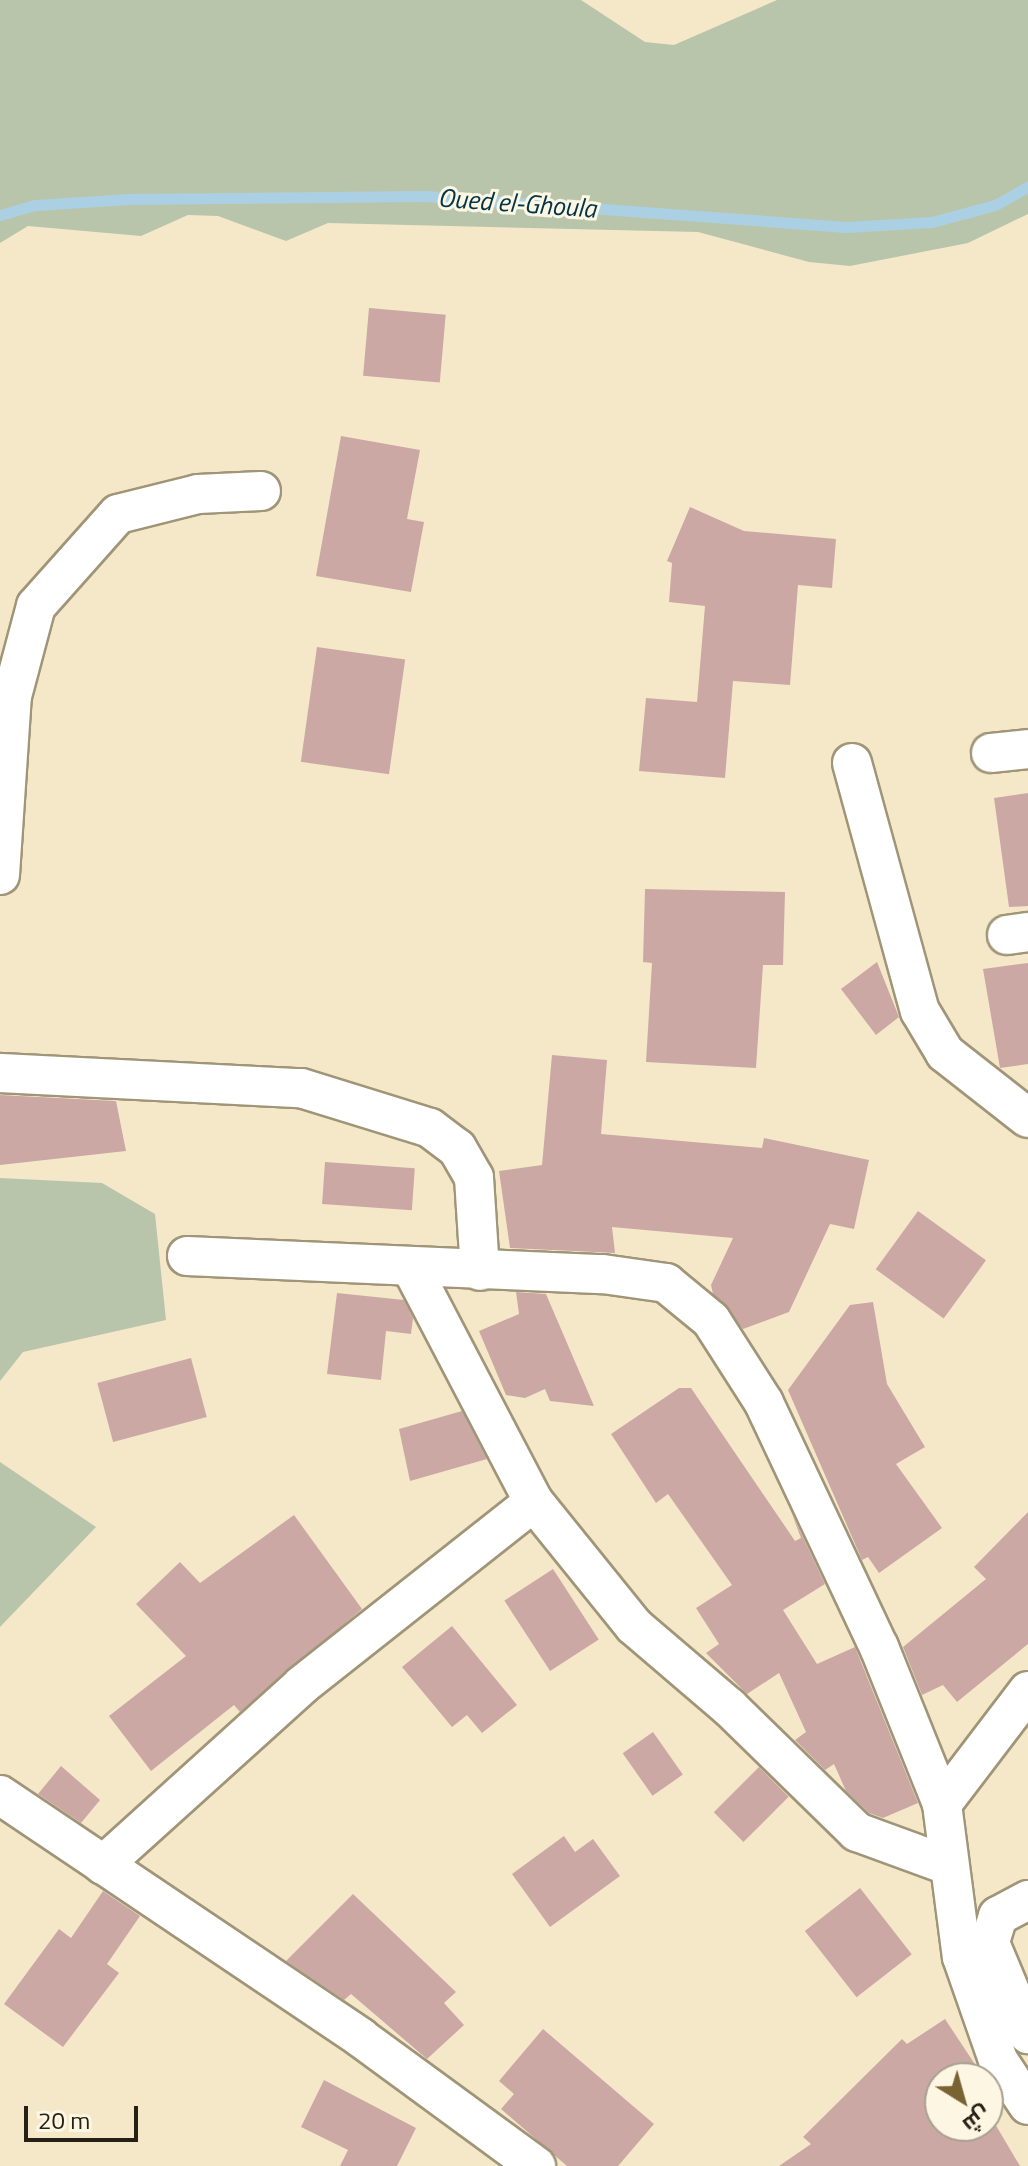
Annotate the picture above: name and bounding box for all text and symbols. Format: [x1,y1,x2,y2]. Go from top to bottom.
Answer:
water label: Oued el-Ghoula [437,182,597,224]
north arrow [924,2062,1004,2142]
scale bar [28,2090,142,2140]
text: ش [956,2097,999,2142]
text: 20 m [38,2102,90,2138]

